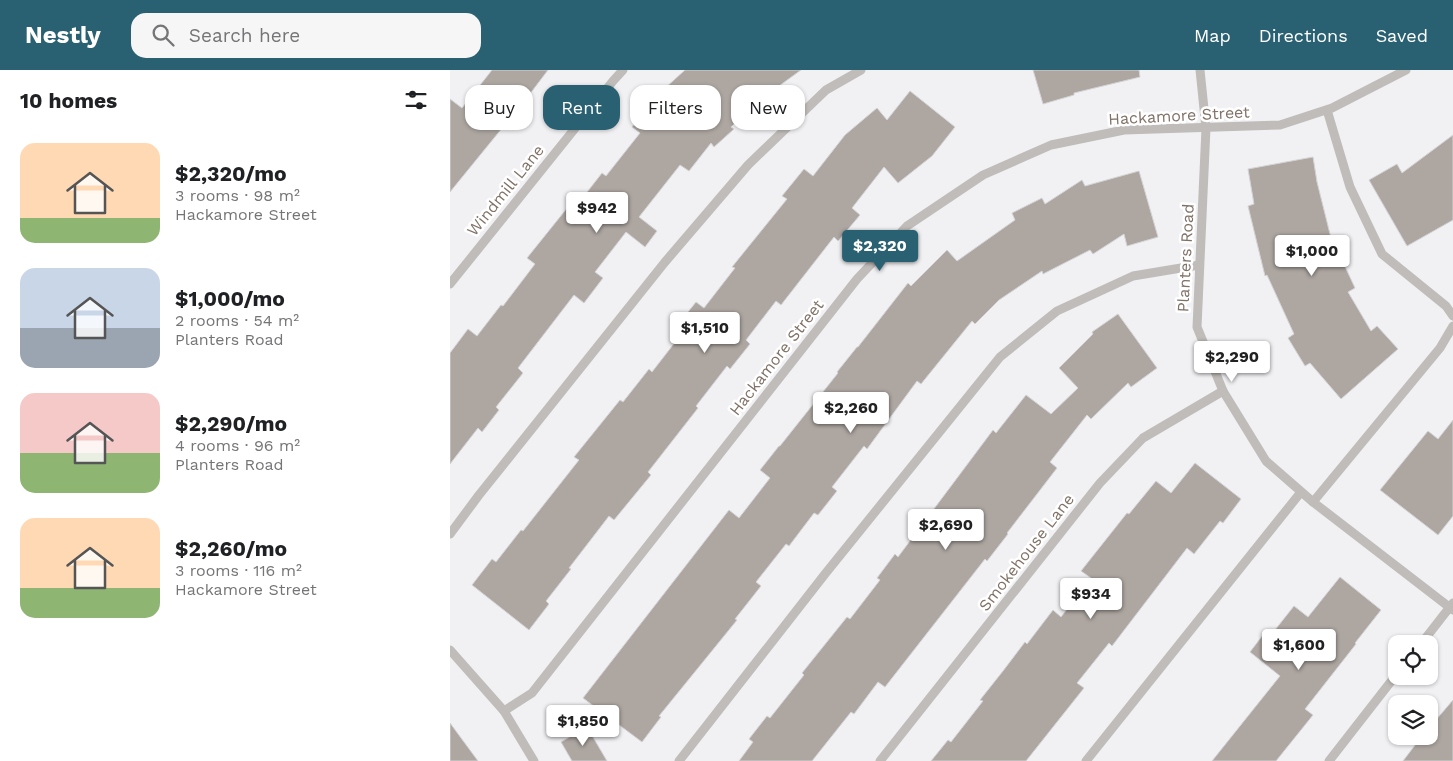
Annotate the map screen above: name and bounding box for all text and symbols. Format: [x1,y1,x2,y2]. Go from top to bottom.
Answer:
search box [131,13,481,58]
text: Nestly [25,21,101,49]
icon: search [149,21,177,49]
text: Search here [189,24,300,47]
text: Map [1194,25,1231,46]
text: Directions [1259,25,1348,46]
text: Saved [1376,25,1428,46]
chip: Buy [465,85,533,130]
chip: Rent [543,85,620,130]
chip: Filters [630,85,721,130]
chip: New [731,85,805,130]
icon: filters [402,86,430,114]
text: 10 homes [20,88,117,113]
street label: Hackamore Street [1108,102,1251,129]
street label: Windmill Lane [463,141,548,240]
text: $2,320/mo [175,161,287,186]
icon: home [60,163,120,223]
text: 3 rooms · 98 m² [175,186,300,205]
pin: $942 [567,191,627,234]
text: $942 [577,198,617,217]
street label: Planters Road [1173,203,1198,313]
text: Hackamore Street [175,205,317,224]
pin: $2,320 [839,230,921,272]
pin: $1,000 [1271,234,1353,277]
text: $2,320 [853,236,907,255]
text: $1,000 [1286,241,1338,260]
text: $1,000/mo [175,286,285,311]
icon: home [60,288,120,348]
street label: Hackamore Street [725,295,828,419]
text: 2 rooms · 54 m² [175,311,299,330]
pin: $1,510 [664,312,746,354]
text: $1,510 [681,318,729,337]
text: Planters Road [175,330,284,349]
pin: $2,290 [1191,340,1273,383]
text: $2,290 [1205,347,1259,366]
pin: $2,260 [810,392,892,434]
text: $2,260 [824,398,878,417]
text: $2,290/mo [175,411,287,436]
icon: home [60,413,120,473]
text: 4 rooms · 96 m² [175,436,300,455]
text: Planters Road [175,455,284,474]
street label: Smokehouse Lane [975,490,1078,615]
pin: $2,690 [905,508,987,551]
text: $2,690 [919,515,973,534]
text: $2,260/mo [175,536,287,561]
icon: home [60,538,120,598]
text: 3 rooms · 116 m² [175,561,302,580]
pin: $934 [1061,578,1121,620]
text: Hackamore Street [175,580,317,599]
text: $934 [1071,584,1111,603]
pin: $1,600 [1258,628,1340,671]
text: $1,600 [1273,635,1325,654]
map controls [1388,635,1438,745]
button: locate [1388,635,1438,685]
button: layers [1388,695,1438,745]
pin: $1,850 [542,704,624,747]
text: $1,850 [557,711,609,730]

